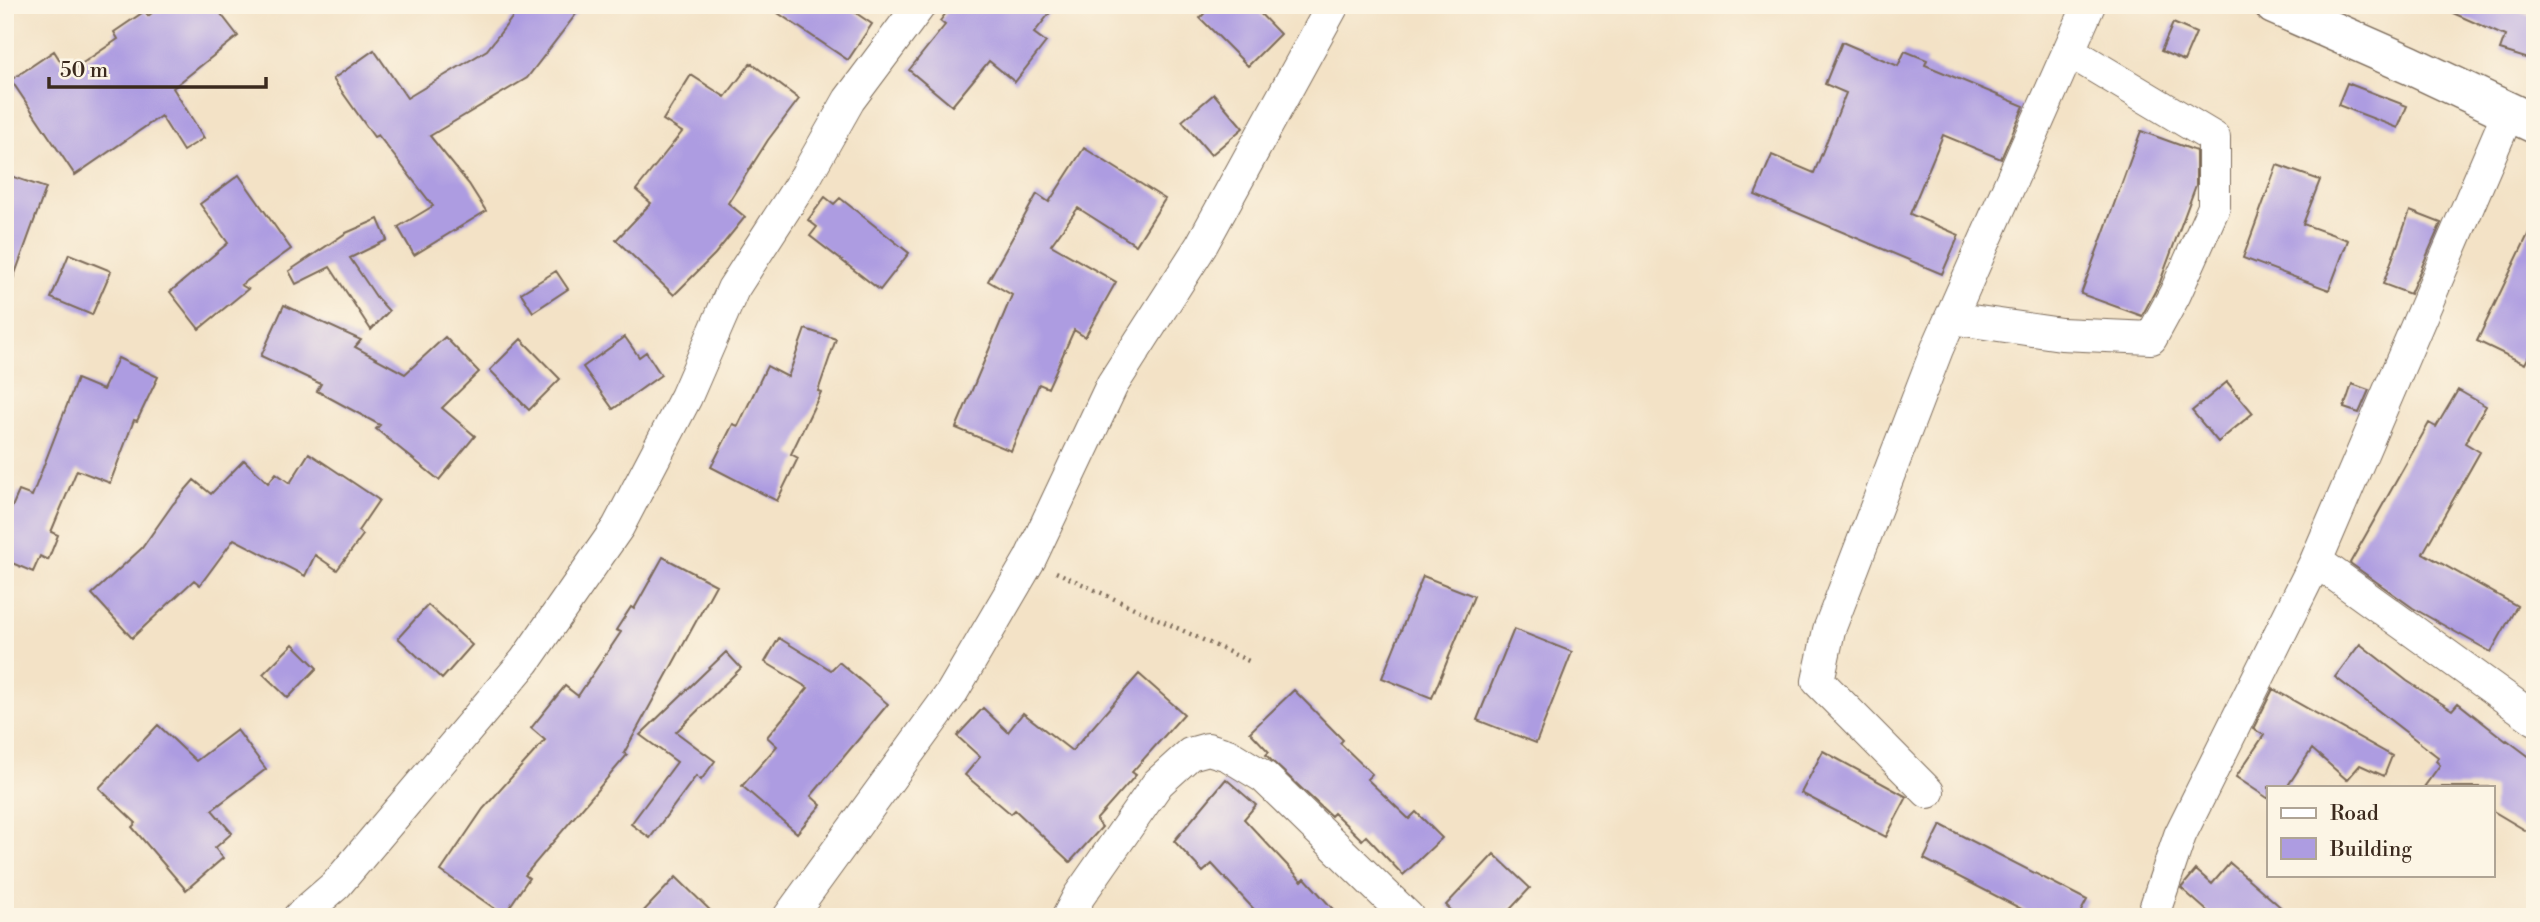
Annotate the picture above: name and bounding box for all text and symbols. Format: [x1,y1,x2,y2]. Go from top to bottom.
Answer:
scale bar [49,46,266,90]
text: 50 m [60,58,108,84]
legend [2267,786,2494,876]
text: Road [2330,801,2379,827]
text: Building [2329,837,2412,863]

